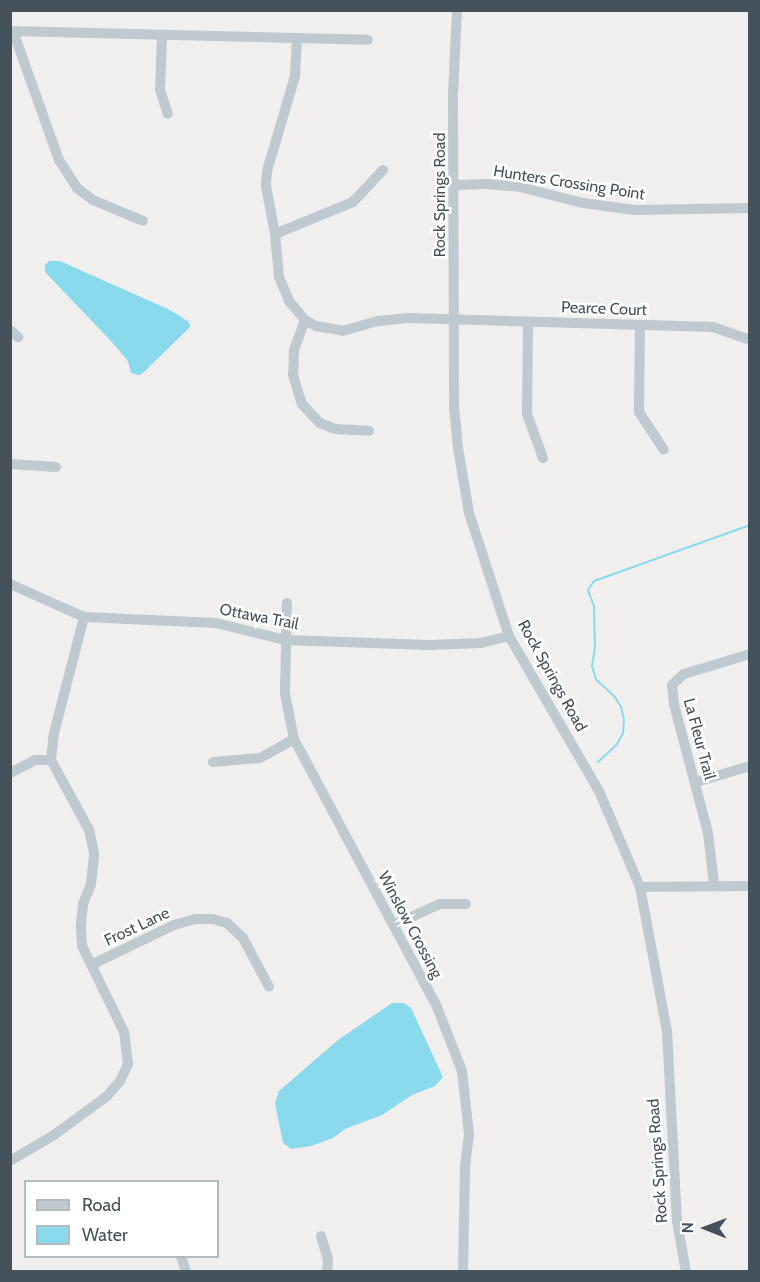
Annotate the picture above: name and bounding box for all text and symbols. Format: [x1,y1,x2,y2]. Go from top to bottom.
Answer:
street label: Rock Springs Road [430,133,450,257]
street label: Hunters Crossing Point [492,162,646,204]
street label: Pearce Court [561,298,647,320]
street label: Ottawa Trail [218,600,300,634]
street label: Rock Springs Road [513,617,591,735]
street label: La Fleur Trail [679,696,719,782]
street label: Winslow Crossing [374,868,446,982]
street label: Frost Lane [101,904,173,950]
street label: Rock Springs Road [644,1098,672,1224]
legend [24,1180,219,1258]
text: Road [82,1194,121,1216]
north arrow [676,1198,736,1258]
text: N [678,1222,697,1233]
text: Water [82,1224,128,1246]

